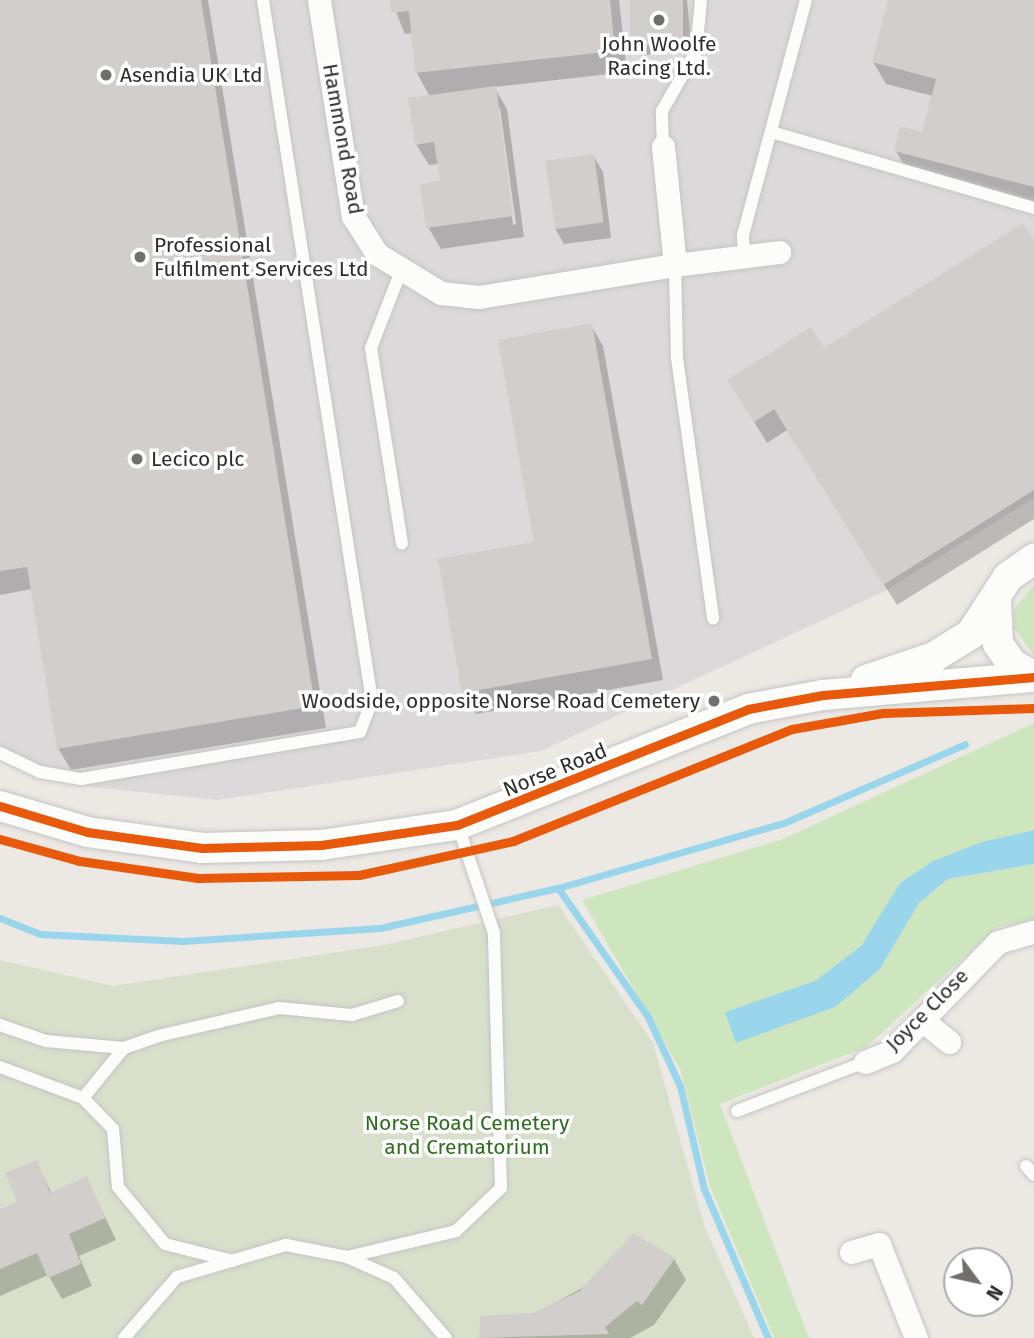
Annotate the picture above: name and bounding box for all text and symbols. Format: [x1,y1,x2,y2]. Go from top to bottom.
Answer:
marker: John Woolfe Racing Ltd. [651,12,667,28]
place label: John Woolfe Racing Ltd. [602,31,716,81]
place label: Asendia UK Ltd [120,62,263,88]
street label: Hammond Road [317,62,369,216]
marker: Asendia UK Ltd [98,67,114,83]
place label: Professional Fulfilment Services Ltd [154,232,368,282]
marker: Professional Fulfilment Services Ltd [132,249,148,265]
place label: Lecico plc [151,446,244,472]
marker: Lecico plc [129,451,145,467]
place label: Woodside, opposite Norse Road Cemetery [302,688,700,714]
marker: Woodside, opposite Norse Road Cemetery [706,693,722,709]
street label: Norse Road [499,738,611,802]
street label: Joyce Close [880,963,974,1057]
park label: Norse Road Cemetery and Crematorium [365,1110,569,1160]
north arrow [943,1247,1013,1317]
text: N [981,1281,1007,1304]

